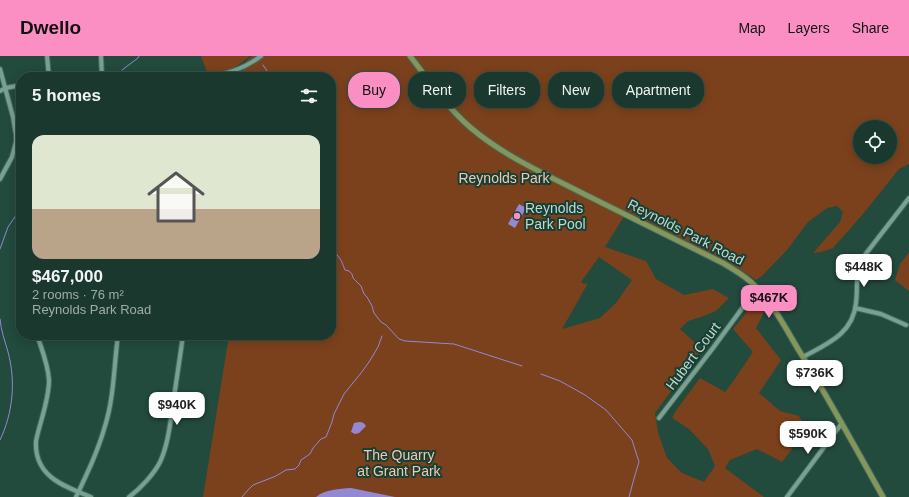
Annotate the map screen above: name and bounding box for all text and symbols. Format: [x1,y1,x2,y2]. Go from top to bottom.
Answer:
text: Dwello [20,17,81,38]
text: Map [738,20,766,36]
text: Layers [788,20,830,36]
text: Share [852,20,889,36]
chip: Buy [348,72,400,108]
chip: Rent [408,72,466,108]
chip: Filters [474,72,540,108]
chip: New [548,72,604,108]
chip: Apartment [612,72,704,108]
icon: filters [298,85,320,107]
text: 5 homes [32,86,101,105]
map controls [853,120,897,164]
button: locate [853,120,897,164]
icon: home [140,161,212,233]
park label: Reynolds Park [458,170,551,186]
street label: Reynolds Park Road [625,196,747,268]
place label: Reynolds Park Pool [525,200,586,232]
marker: Reynolds Park Pool [512,211,522,221]
pin: $448K [836,254,892,288]
text: $448K [845,259,883,274]
text: $467,000 [32,267,103,286]
pin: $467K [741,285,797,319]
text: 2 rooms · 76 m² [32,287,124,302]
text: $467K [750,290,788,305]
text: Reynolds Park Road [32,302,151,317]
street label: Hubert Court [662,319,724,393]
pin: $736K [787,360,843,394]
text: $736K [796,365,834,380]
pin: $940K [149,392,205,426]
text: $940K [158,397,196,412]
pin: $590K [780,421,836,455]
text: $590K [789,426,827,441]
park label: The Quarry at Grant Park [357,447,442,479]

